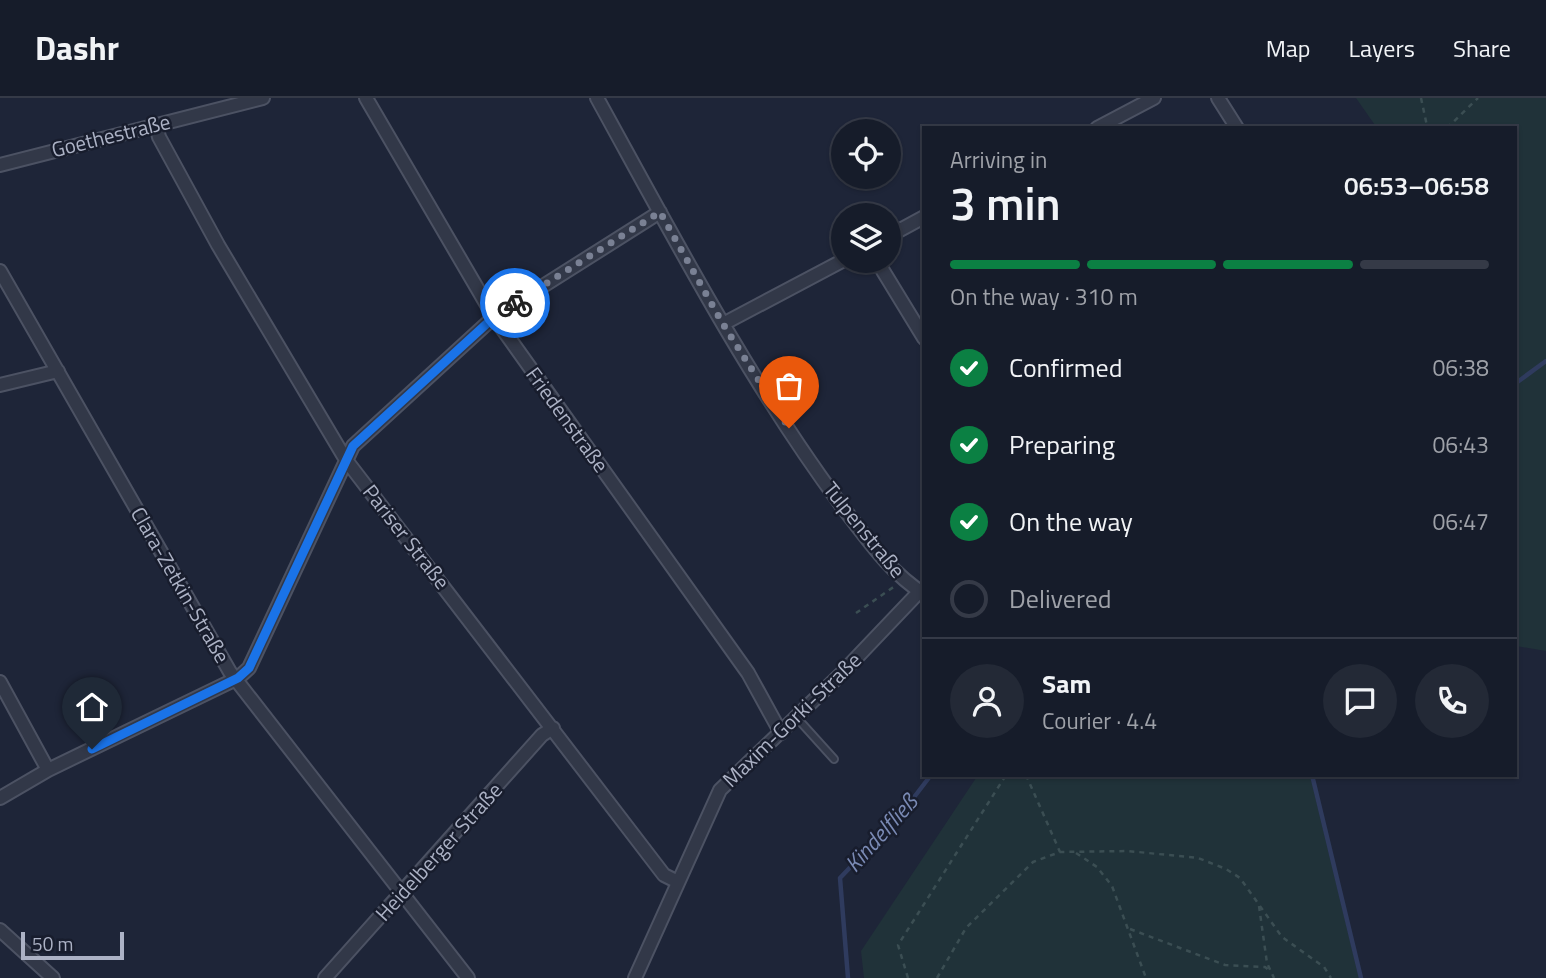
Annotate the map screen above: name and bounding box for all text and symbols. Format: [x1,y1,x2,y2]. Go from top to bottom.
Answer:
text: Dashr [35,23,119,73]
text: Map [1266,30,1311,66]
text: Layers [1349,30,1415,66]
text: Share [1453,30,1511,66]
street label: Goethestraße [48,105,174,165]
map controls [831,119,901,273]
button: locate [831,119,901,189]
text: Arriving in [950,142,1047,177]
text: 06:53–06:58 [1344,166,1489,205]
text: 3 min [950,168,1061,238]
button: layers [831,203,901,273]
courier [480,268,550,338]
text: On the way · 310 m [950,279,1138,314]
icon: bike [496,284,534,322]
text: Confirmed [1009,348,1123,387]
icon: check [950,349,988,387]
text: 06:38 [1432,350,1489,385]
pin [759,356,819,428]
street label: Friedenstraße [519,360,617,479]
icon: bag [770,367,808,405]
text: Preparing [1009,425,1115,464]
icon: check [950,426,988,464]
text: 06:43 [1432,427,1489,462]
street label: Tulpenstraße [816,474,914,584]
street label: Pariser Straße [355,477,458,596]
street label: Clara-Zetkin-Straße [123,500,239,669]
text: On the way [1009,502,1133,541]
icon: check [950,503,988,541]
text: 06:47 [1432,504,1489,539]
text: Delivered [1009,579,1112,618]
street label: Maxim-Gorki-Straße [715,644,868,794]
button: person [950,664,1024,738]
text: Sam [1042,664,1091,703]
button: chat [1323,664,1397,738]
button: phone [1415,664,1489,738]
pin [62,677,122,749]
icon: home [73,688,111,726]
text: Courier · 4.4 [1042,703,1157,738]
street label: Heidelberger Straße [367,775,509,928]
water label: Kindelfließ [836,784,927,880]
scale bar [21,929,124,961]
text: 50 m [32,929,73,958]

